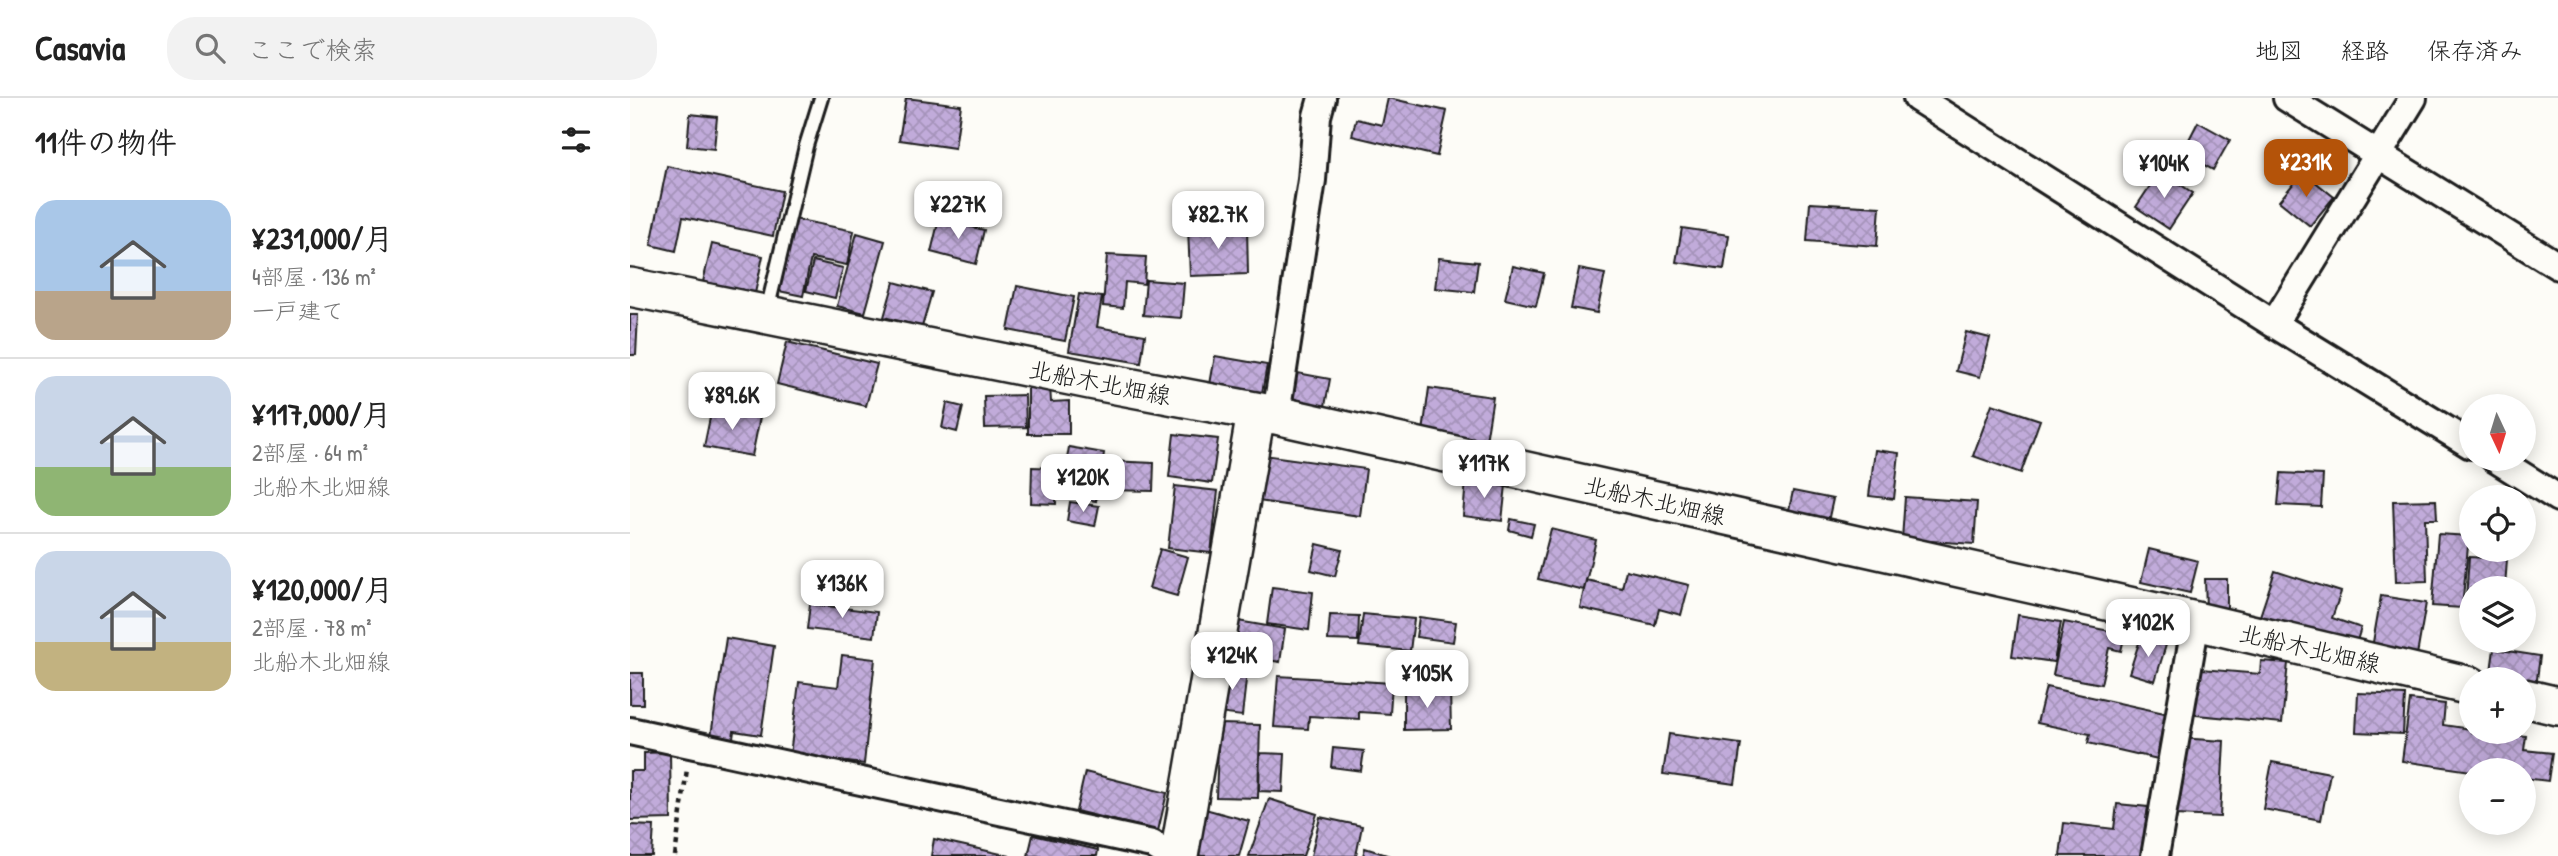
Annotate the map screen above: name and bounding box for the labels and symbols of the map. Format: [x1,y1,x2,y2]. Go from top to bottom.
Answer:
pin: ¥104K [2115,140,2213,200]
pin: ¥231K [2257,140,2355,199]
pin: ¥227K [909,181,1007,241]
pin: ¥82.7K [1161,192,1275,251]
street label: 北船木北畑線 [1026,353,1174,411]
pin: ¥89.6K [675,372,789,432]
north arrow [2459,394,2536,471]
pin: ¥117K [1435,440,1533,500]
pin: ¥120K [1034,454,1132,514]
street label: 北船木北畑線 [1581,468,1729,532]
pin: ¥136K [793,560,891,620]
pin: ¥102K [2099,600,2197,659]
street label: 北船木北畑線 [2236,616,2384,680]
pin: ¥124K [1183,632,1281,692]
pin: ¥105K [1378,650,1476,710]

